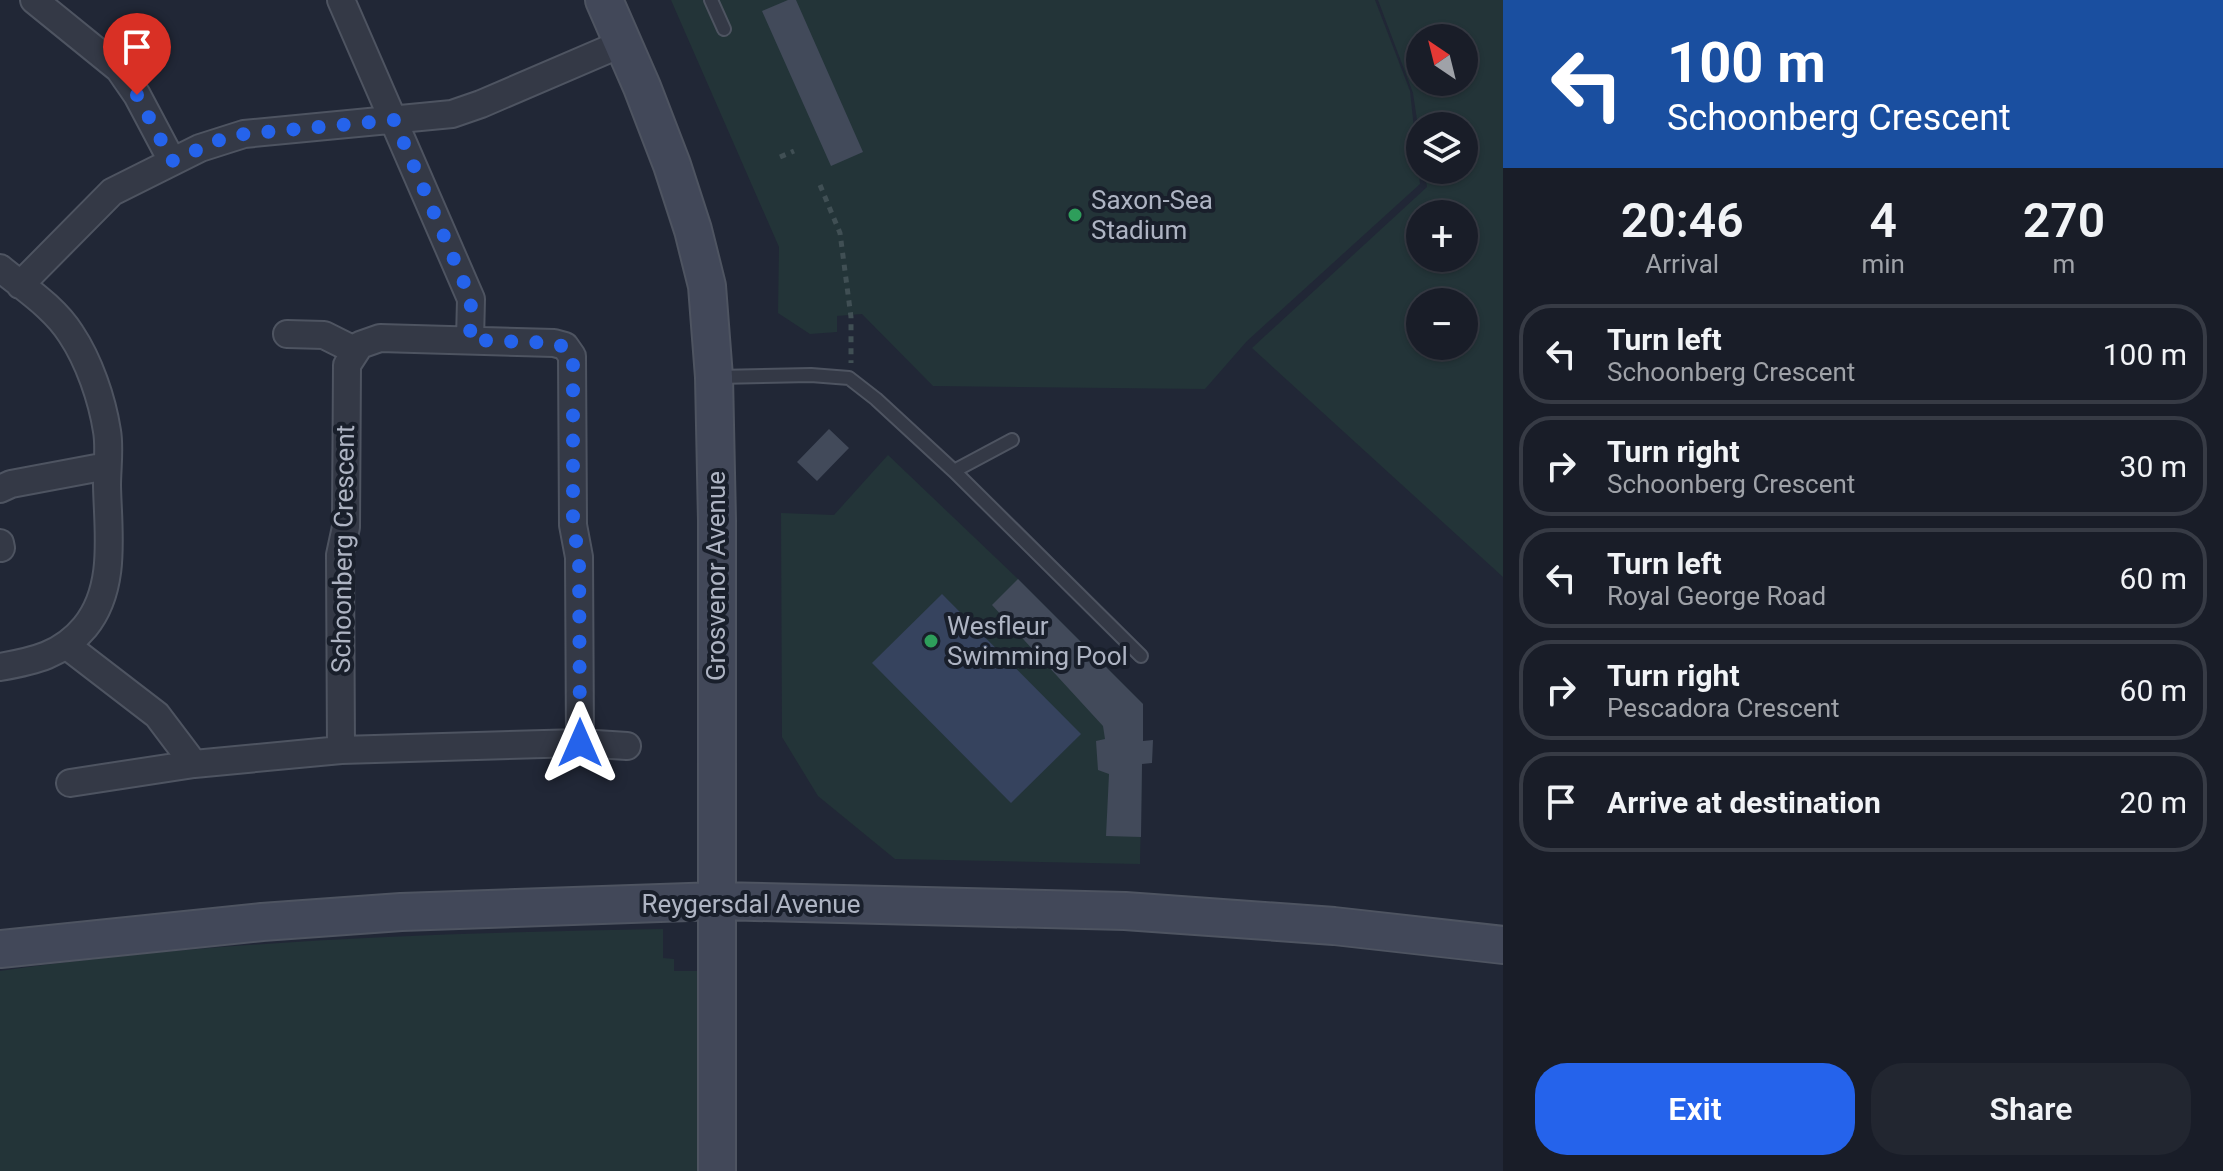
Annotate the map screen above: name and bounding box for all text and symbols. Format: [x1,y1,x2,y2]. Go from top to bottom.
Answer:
pin [103,13,171,95]
north arrow [1406,24,1478,96]
map controls [1406,24,1478,360]
icon: arrive [115,25,159,69]
text: 100 m [1667,30,1826,96]
icon: left [1535,32,1639,136]
text: Schoonberg Crescent [1667,97,2011,139]
button: layers [1406,112,1478,184]
place label: Saxon-Sea Stadium [1091,185,1213,245]
text: 20:46 [1621,192,1744,249]
text: 4 [1870,192,1897,249]
text: 270 [2023,192,2105,249]
button: + [1406,200,1478,272]
marker: Saxon-Sea Stadium [1066,206,1084,224]
text: Arrival [1645,249,1719,279]
text: min [1861,249,1905,279]
text: m [2053,249,2075,279]
button: − [1406,288,1478,360]
text: Turn left [1607,322,1722,357]
icon: left [1539,332,1583,376]
text: 100 m [2103,337,2187,372]
text: Schoonberg Crescent [1607,357,1855,387]
street label: Schoonberg Crescent [326,425,360,673]
text: Turn right [1607,434,1740,469]
icon: right [1539,444,1583,488]
text: 30 m [2120,449,2187,484]
text: Schoonberg Crescent [1607,469,1855,499]
street label: Grosvenor Avenue [701,471,731,681]
text: Turn left [1607,546,1722,581]
icon: left [1539,556,1583,600]
text: 60 m [2120,561,2187,596]
text: Royal George Road [1607,581,1826,611]
place label: Wesfleur Swimming Pool [947,611,1128,671]
marker: Wesfleur Swimming Pool [922,632,940,650]
text: Turn right [1607,658,1740,693]
icon: right [1539,668,1583,712]
text: 60 m [2120,673,2187,708]
text: Pescadora Crescent [1607,693,1840,723]
position arrow [538,701,622,785]
icon: arrive [1539,780,1583,824]
text: Arrive at destination [1607,785,1881,820]
text: 20 m [2120,785,2187,820]
street label: Reygersdal Avenue [642,889,861,919]
button: Exit [1535,1063,1855,1155]
button: Share [1871,1063,2191,1155]

